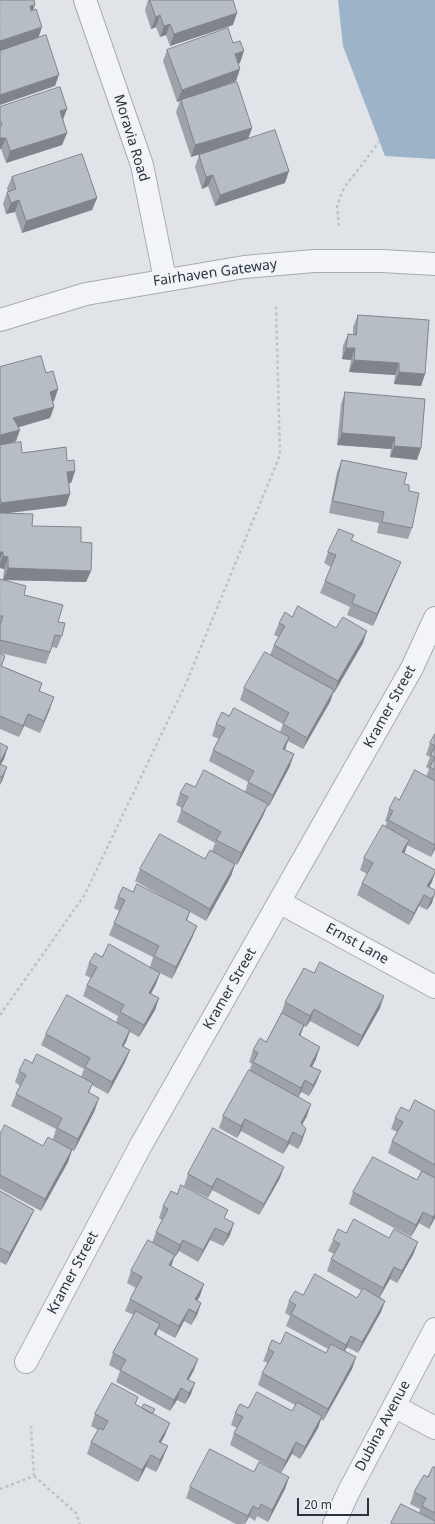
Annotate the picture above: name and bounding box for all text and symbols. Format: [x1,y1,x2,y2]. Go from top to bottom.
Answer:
street label: Moravia Road [110,92,152,184]
street label: Fairhaven Gateway [152,256,278,290]
street label: Kramer Street [360,663,420,751]
street label: Ernst Lane [323,920,391,968]
street label: Kramer Street [200,945,260,1033]
street label: Kramer Street [44,1229,102,1317]
street label: Dubina Avenue [352,1378,414,1474]
scale bar [299,1490,371,1516]
text: 20 m [304,1496,332,1513]

